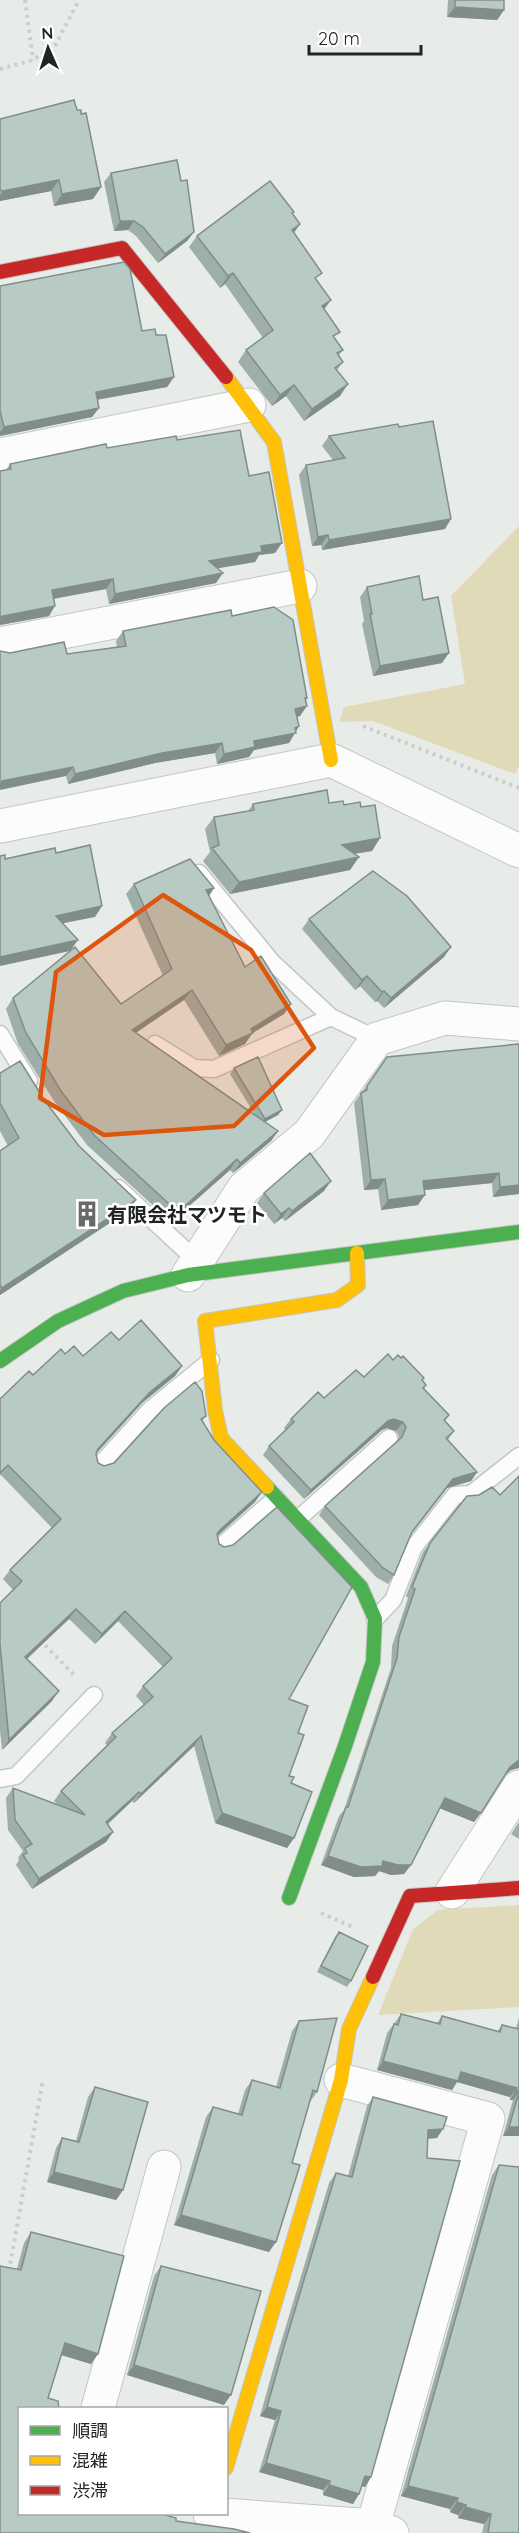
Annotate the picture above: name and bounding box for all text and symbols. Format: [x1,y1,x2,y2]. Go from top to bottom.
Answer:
north arrow [18,18,78,78]
scale bar [309,18,422,56]
text: N [41,23,54,43]
text: 20 m [318,27,360,50]
building icon: 有限会社マツモト [72,1199,102,1229]
place label: 有限会社マツモト [107,1202,267,1227]
legend [18,2407,228,2515]
text: 順調 [72,2419,108,2442]
text: 混雑 [72,2449,108,2472]
text: 渋滞 [72,2479,108,2502]

